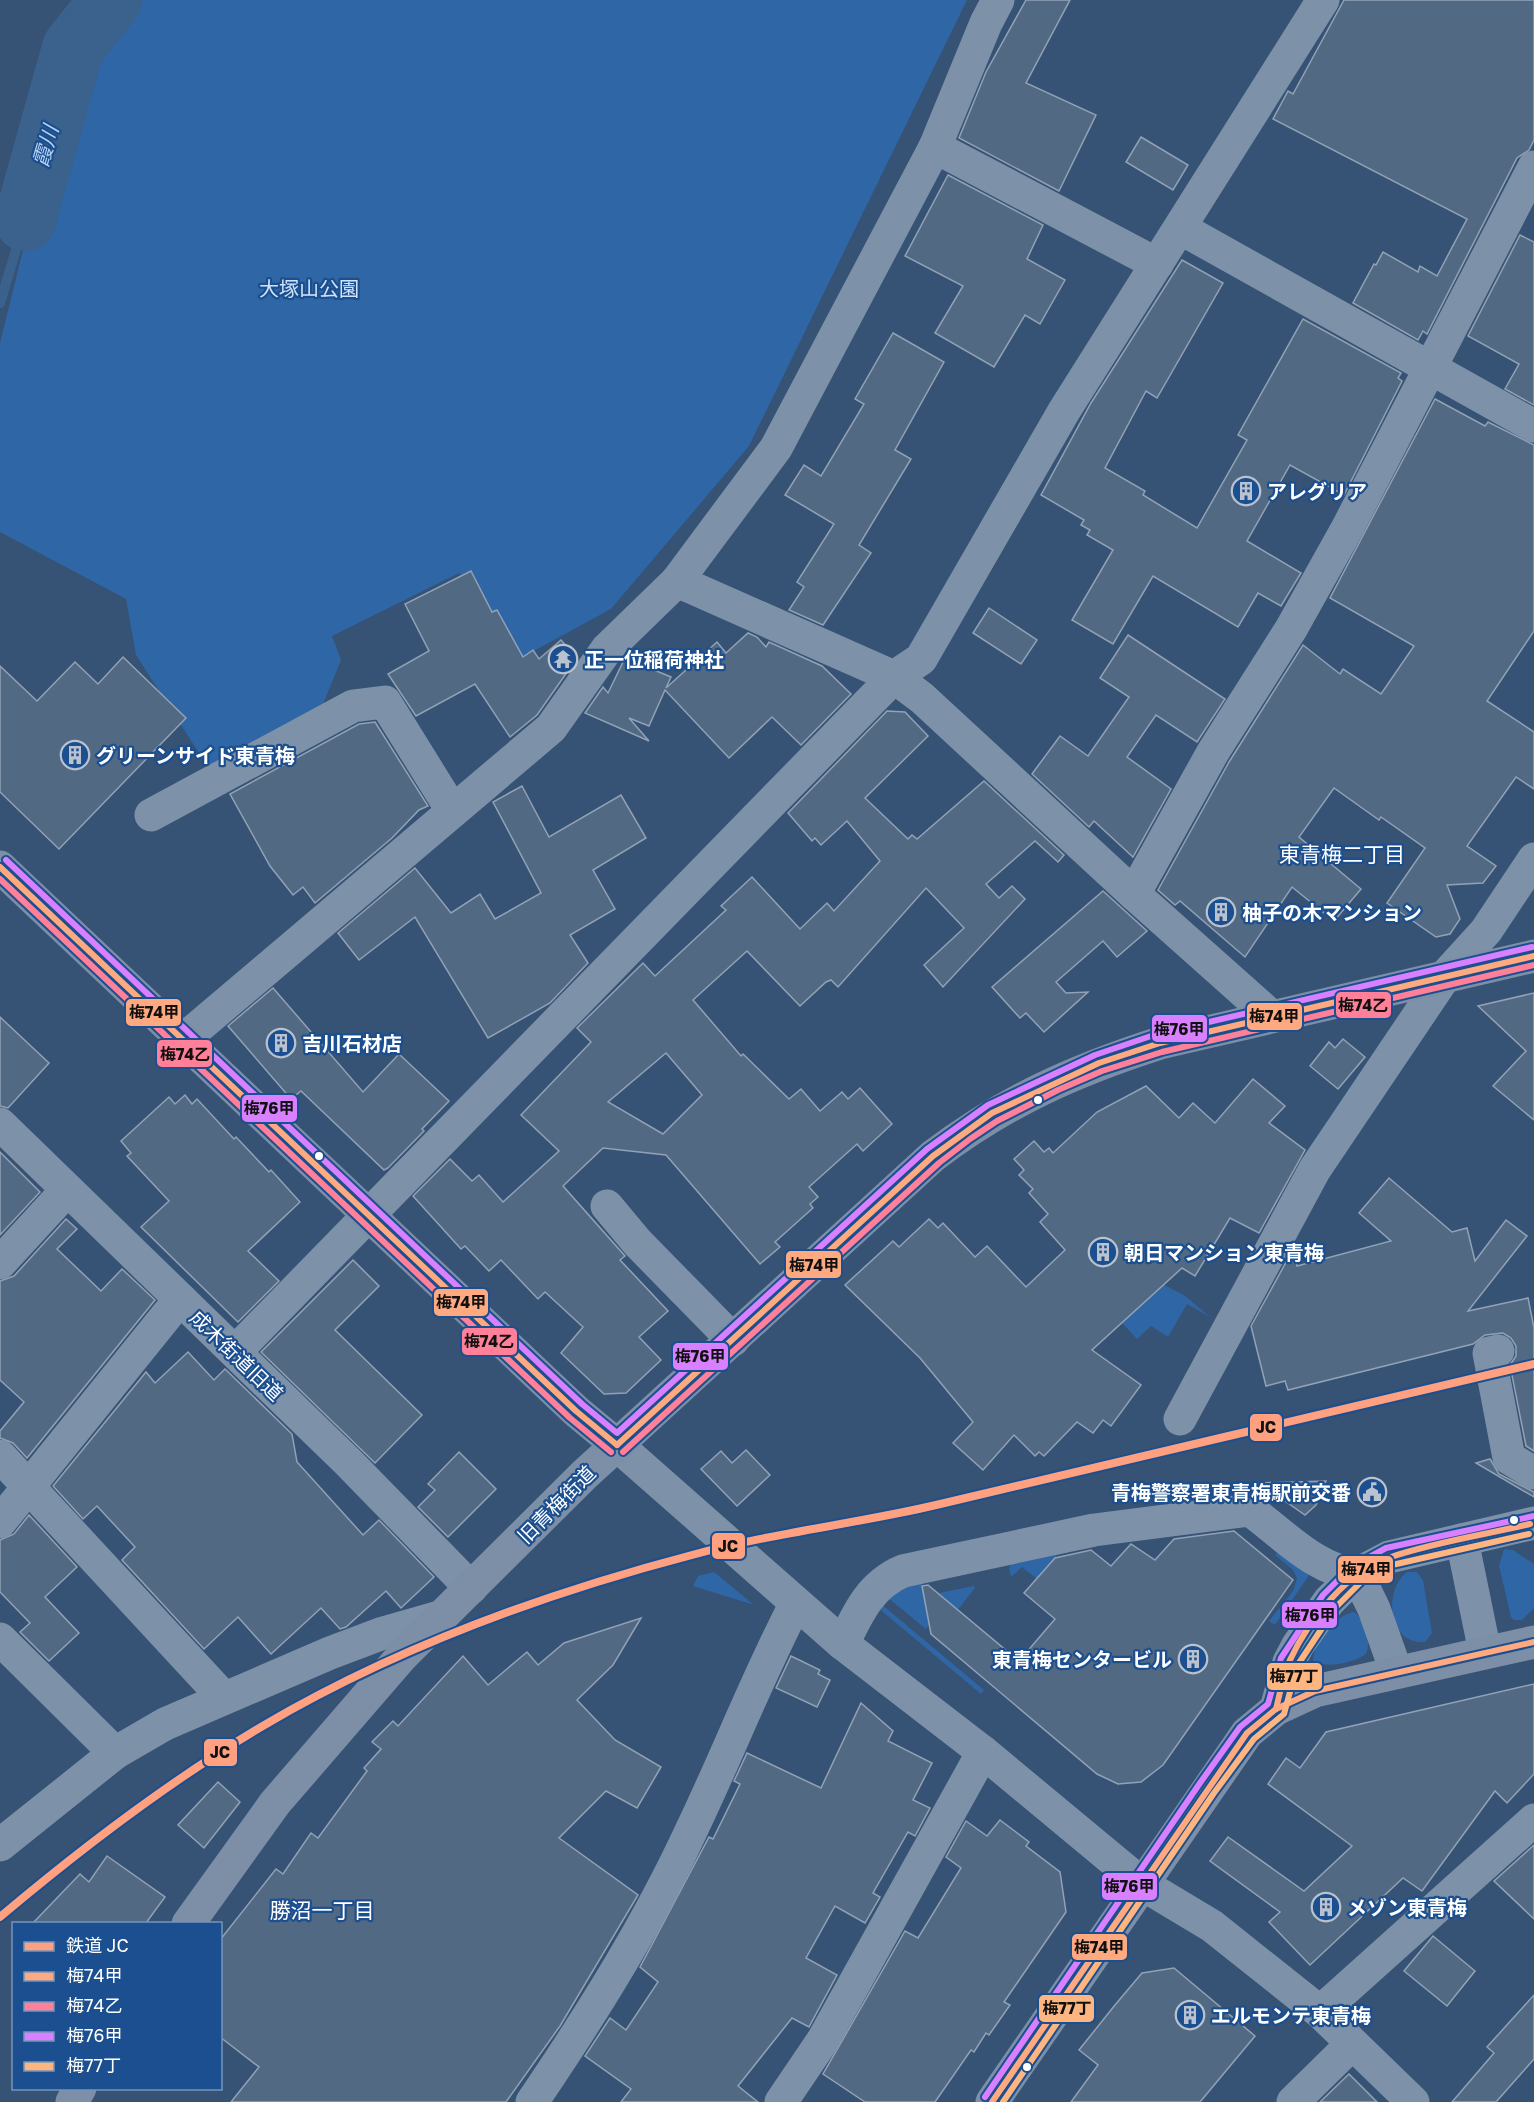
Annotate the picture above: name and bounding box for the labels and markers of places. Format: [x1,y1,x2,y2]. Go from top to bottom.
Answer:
building icon: アレグリア [1230,475,1262,507]
place label: アレグリア [1267,479,1367,503]
temple icon: 正一位稲荷神社 [547,643,579,675]
place label: 正一位稲荷神社 [584,647,724,671]
building icon: グリーンサイド東青梅 [59,739,91,771]
place label: グリーンサイド東青梅 [96,743,295,767]
building icon: 柚子の木マンション [1205,896,1237,928]
place label: 柚子の木マンション [1242,900,1422,924]
building icon: 吉川石材店 [265,1027,297,1059]
place label: 吉川石材店 [302,1031,402,1055]
unlabelled marker [1032,1094,1044,1106]
unlabelled marker [313,1150,325,1162]
building icon: 朝日マンション東青梅 [1087,1236,1119,1268]
place label: 朝日マンション東青梅 [1124,1240,1324,1264]
public building icon: 青梅警察署東青梅駅前交番 [1356,1476,1388,1508]
place label: 青梅警察署東青梅駅前交番 [1111,1480,1351,1504]
unlabelled marker [1508,1514,1520,1526]
building icon: 東青梅センタービル [1177,1643,1209,1675]
place label: 東青梅センタービル [992,1647,1172,1671]
building icon: メゾン東青梅 [1310,1891,1342,1923]
place label: メゾン東青梅 [1347,1895,1467,1919]
building icon: エルモンテ東青梅 [1174,1999,1206,2031]
place label: エルモンテ東青梅 [1211,2003,1371,2027]
unlabelled marker [1021,2061,1033,2073]

